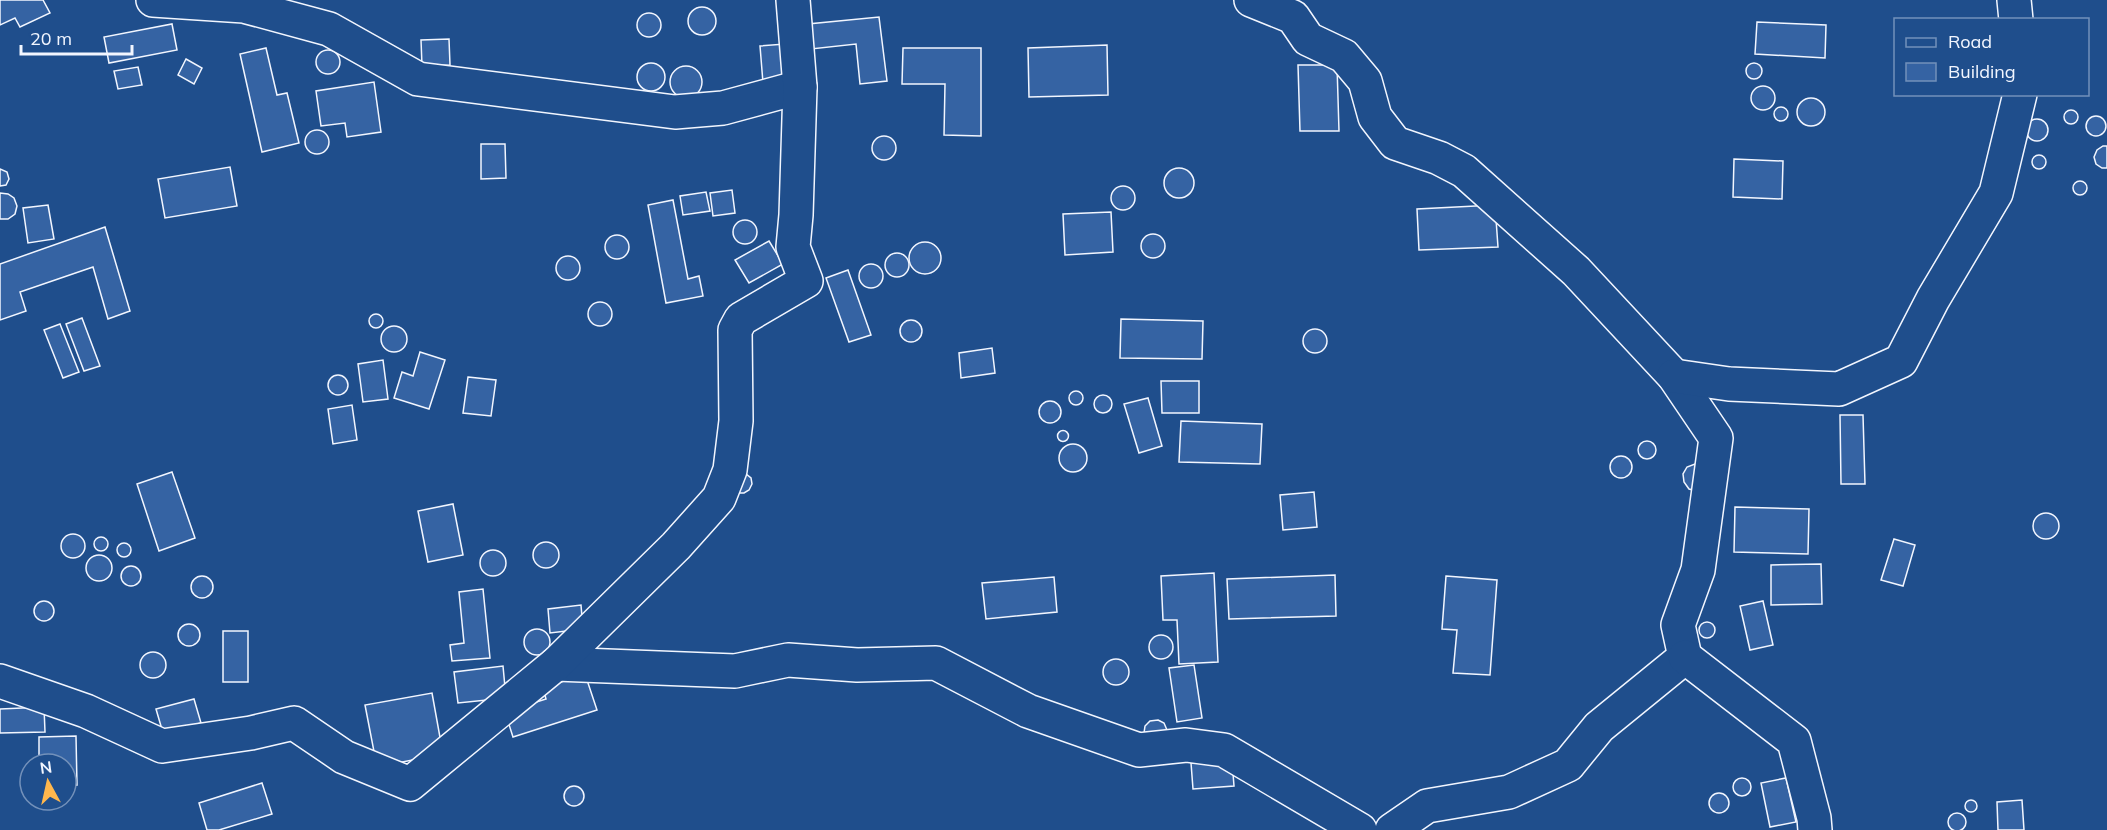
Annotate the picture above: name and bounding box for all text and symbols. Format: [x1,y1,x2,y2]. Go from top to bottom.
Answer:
scale bar [21,18,132,56]
legend [1894,18,2089,96]
text: 20 m [30,27,72,50]
text: Road [1948,30,1992,53]
text: Building [1948,60,2016,83]
north arrow [18,752,78,812]
text: N [39,756,53,778]

